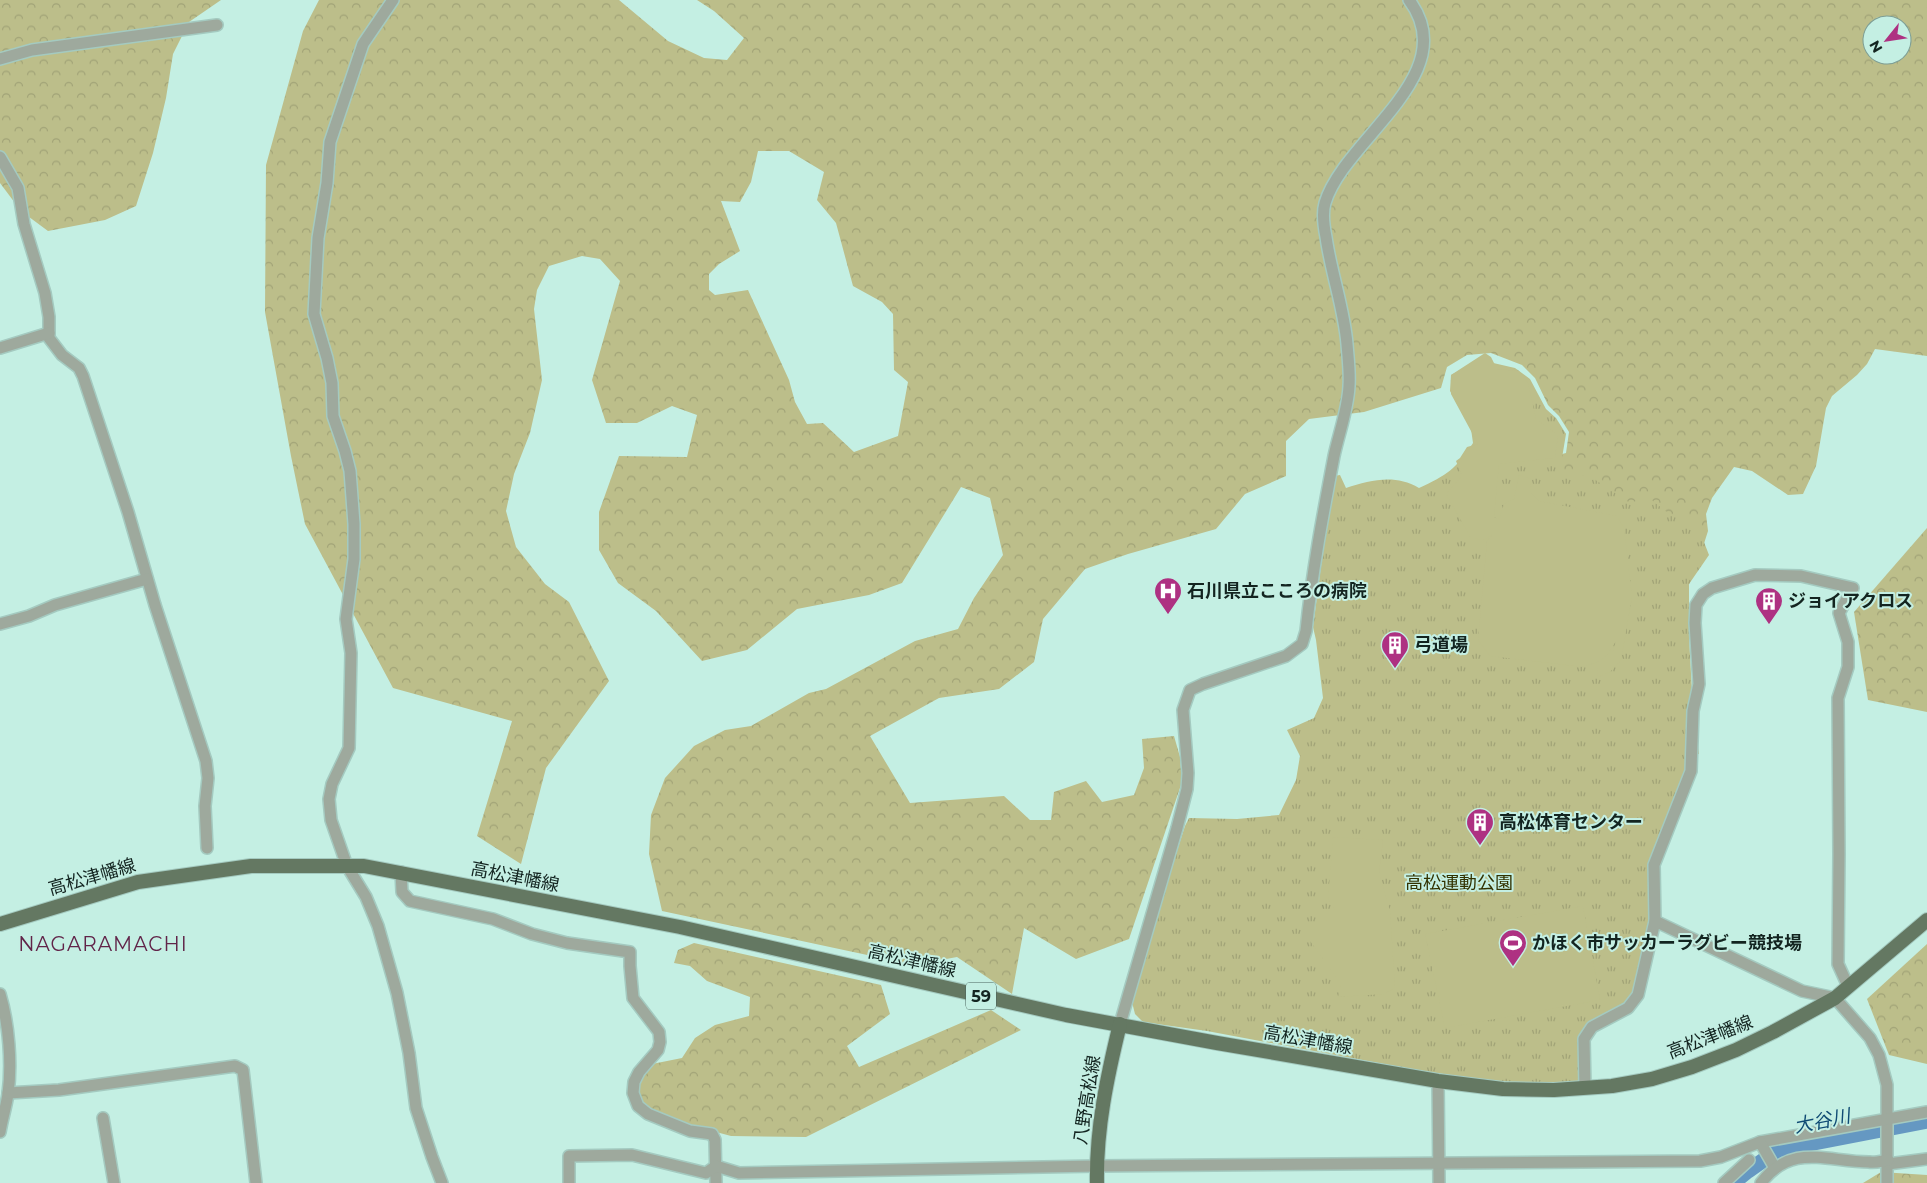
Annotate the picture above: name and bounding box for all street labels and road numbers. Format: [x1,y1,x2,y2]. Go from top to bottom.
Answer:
street label: 高松津幡線 [46,854,138,900]
street label: 高松津幡線 [469,858,561,896]
street label: 高松津幡線 [866,940,958,982]
road number: 59 [966,982,996,1009]
street label: 高松津幡線 [1664,1011,1756,1063]
street label: 高松津幡線 [1262,1021,1354,1059]
street label: 八野高松線 [1069,1054,1105,1146]

